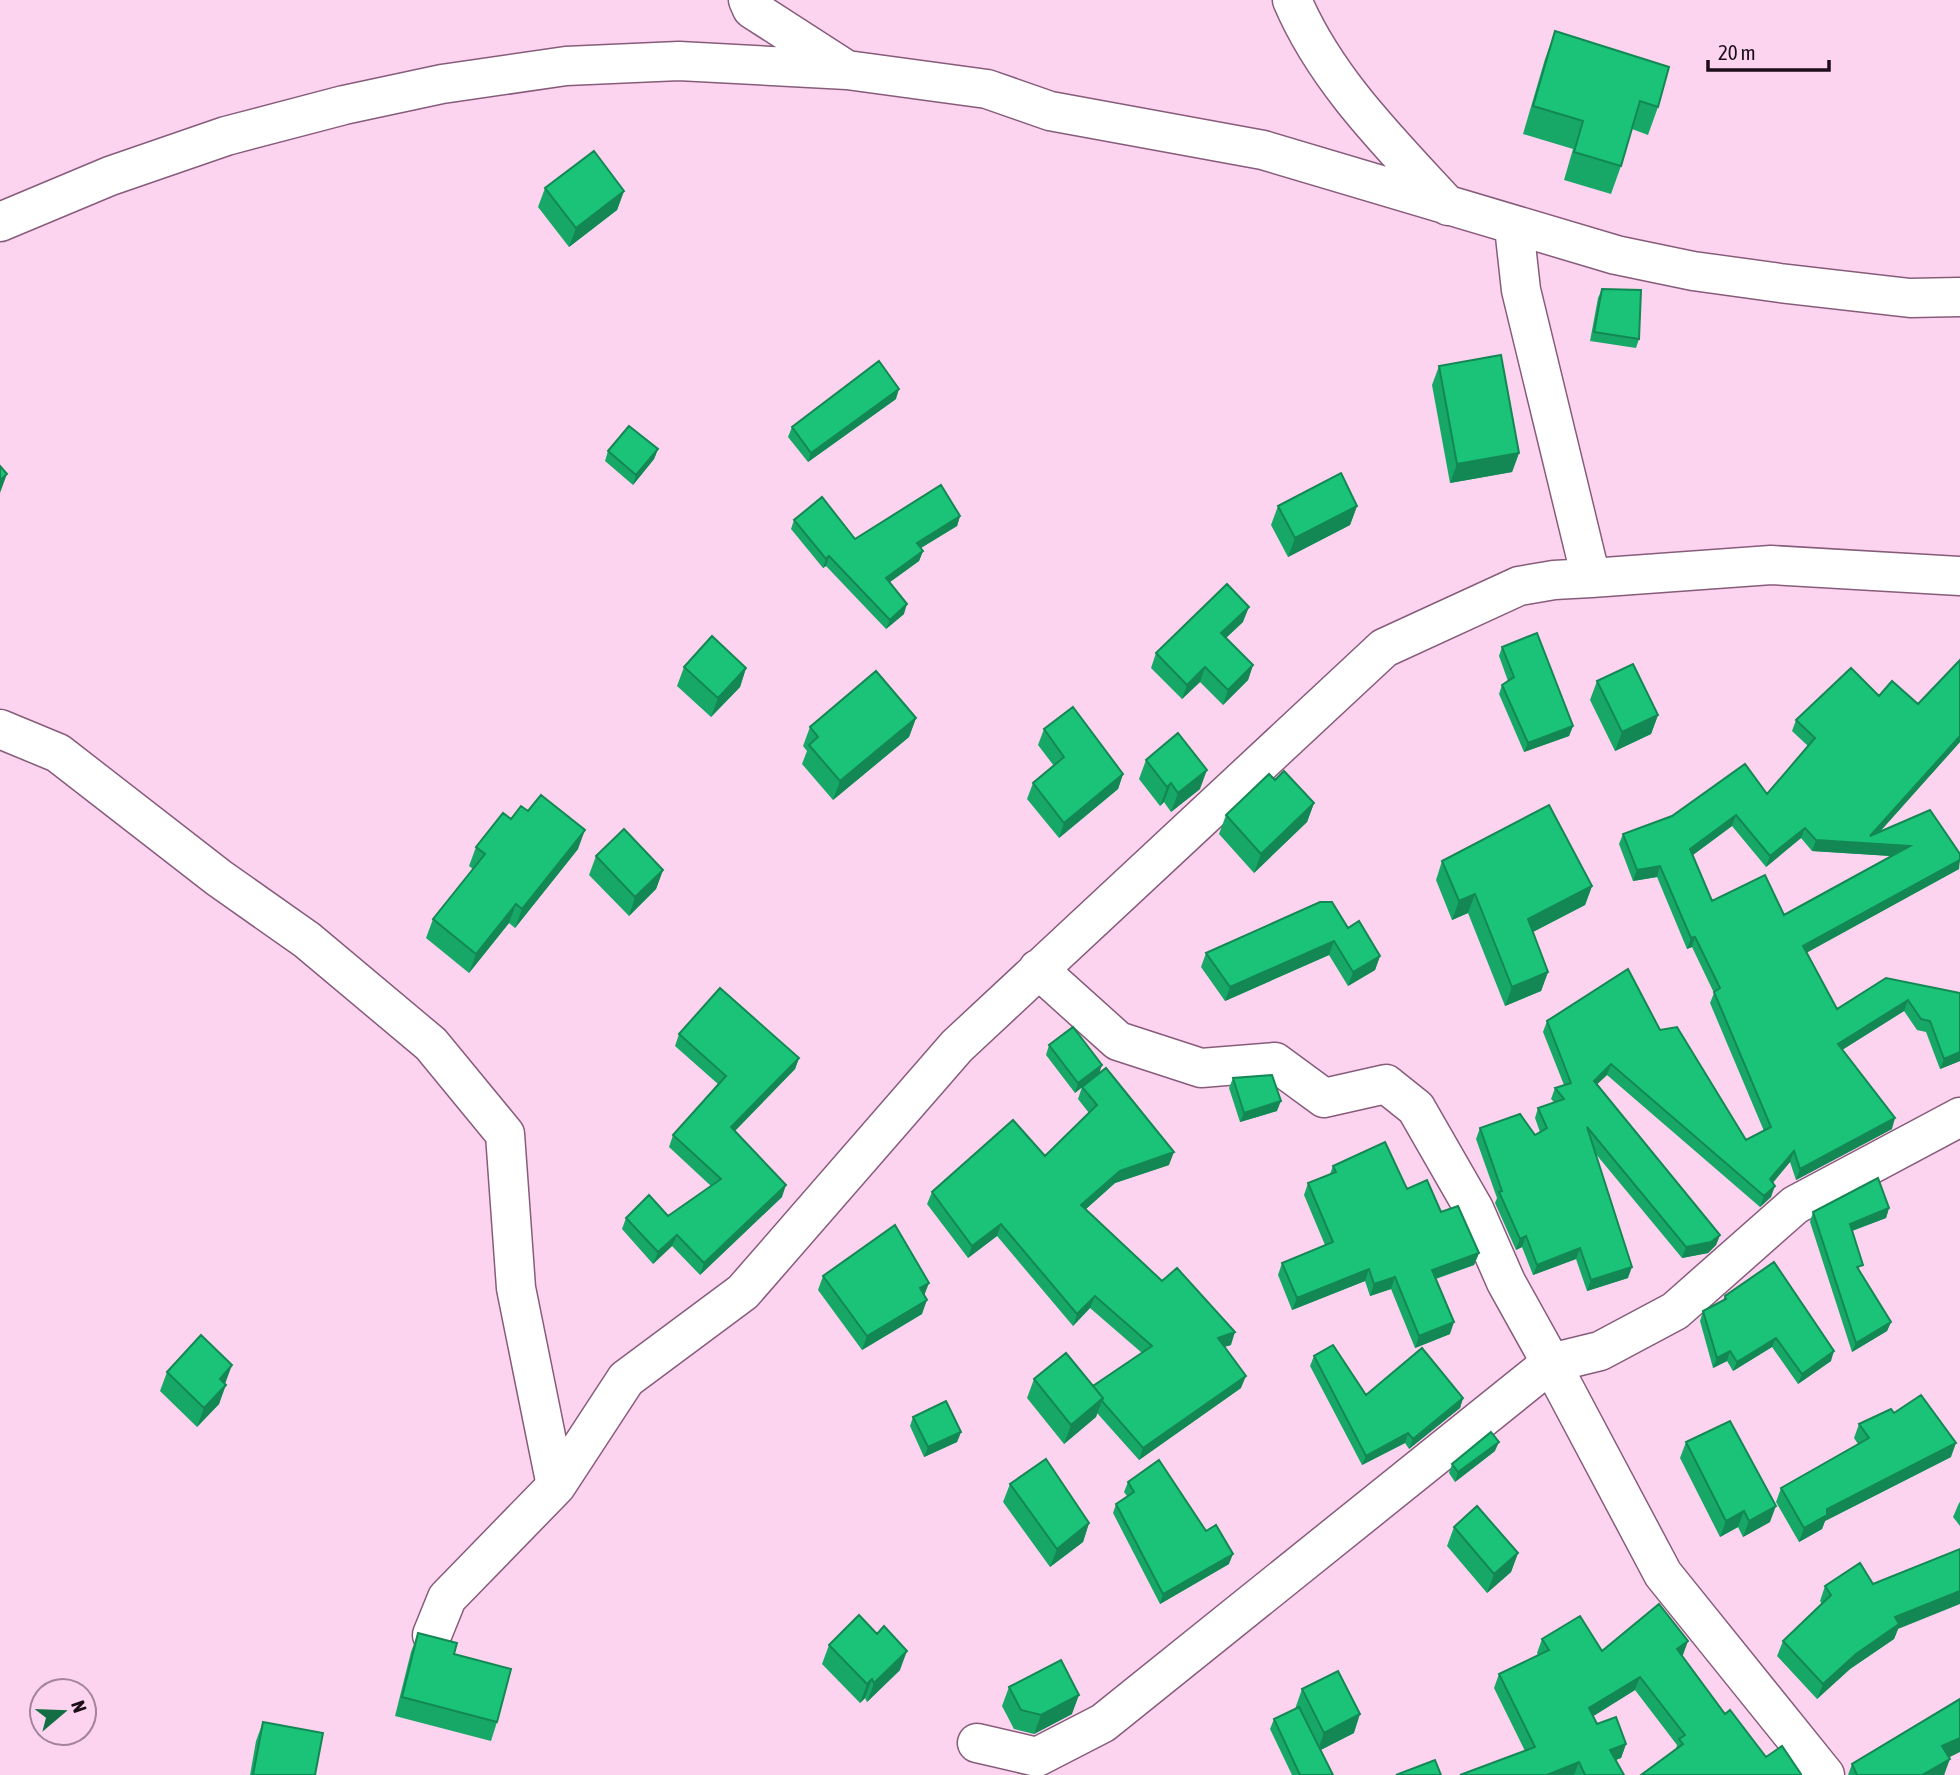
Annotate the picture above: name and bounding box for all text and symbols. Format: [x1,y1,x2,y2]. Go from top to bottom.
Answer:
scale bar [1708,28,1829,72]
text: 20 m [1718,40,1756,64]
north arrow [28,1677,98,1747]
text: N [67,1698,91,1715]

